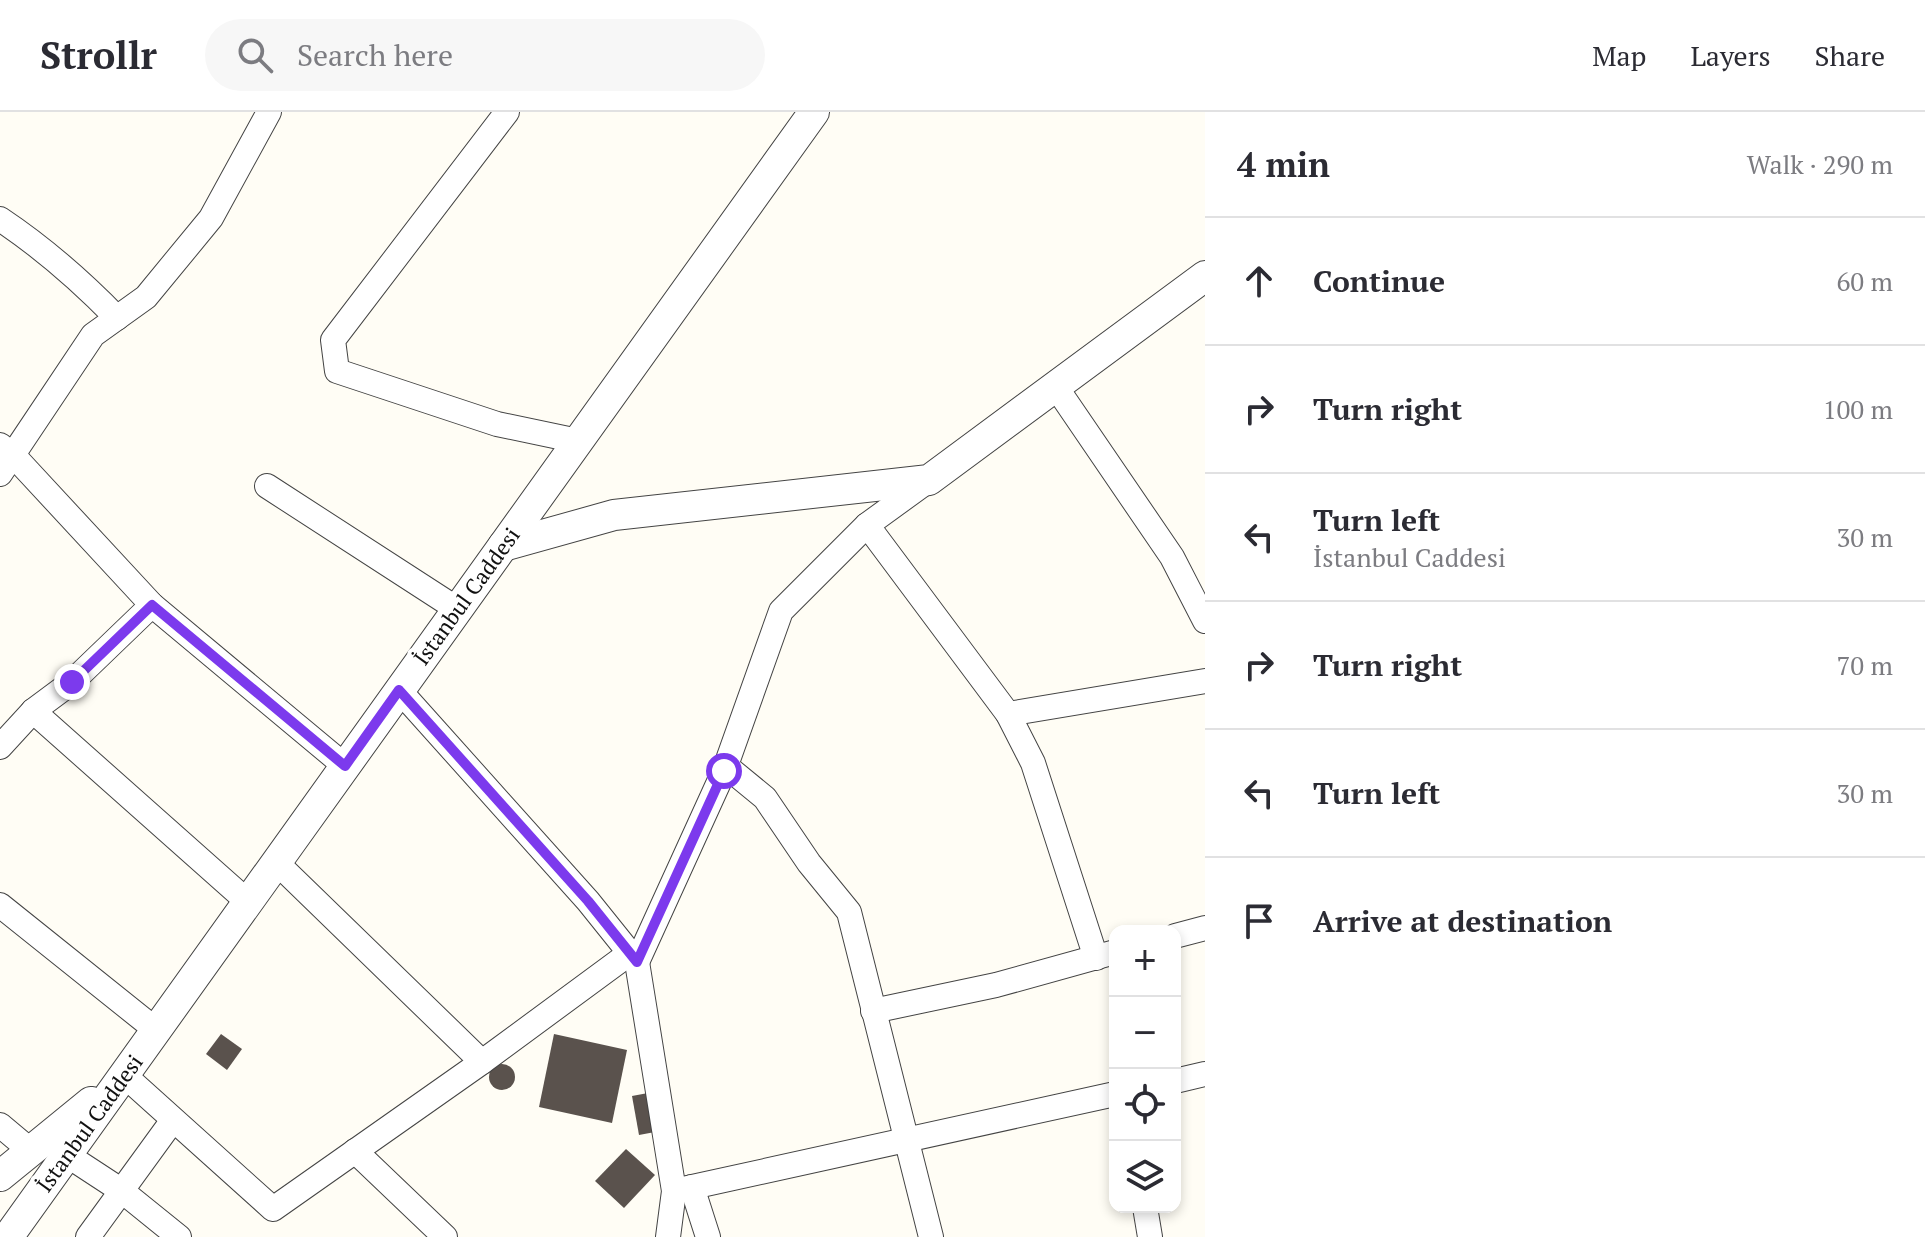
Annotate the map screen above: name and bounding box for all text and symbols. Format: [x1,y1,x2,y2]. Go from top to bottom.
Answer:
search box [205,19,765,91]
text: Strollr [40,30,157,80]
icon: search [233,33,277,77]
text: Search here [297,35,453,75]
text: Map [1592,37,1646,74]
text: Layers [1690,37,1771,74]
text: Share [1815,37,1885,74]
text: 4 min [1237,142,1330,187]
text: Walk · 290 m [1747,147,1893,181]
icon: ahead [1237,259,1281,303]
text: Continue [1313,261,1445,301]
text: 60 m [1837,264,1893,298]
icon: right [1237,387,1281,431]
text: Turn right [1313,389,1462,429]
text: 100 m [1823,392,1893,426]
text: Turn left [1313,500,1440,540]
icon: left [1237,515,1281,559]
text: 30 m [1837,520,1893,554]
street label: İstanbul Caddesi [406,521,526,671]
text: İstanbul Caddesi [1313,540,1506,574]
icon: right [1237,643,1281,687]
text: Turn right [1313,645,1462,685]
text: 70 m [1837,648,1893,682]
route end [54,664,90,700]
route start [706,753,742,789]
icon: left [1237,771,1281,815]
text: Turn left [1313,773,1440,813]
text: 30 m [1837,776,1893,810]
icon: arrive [1237,899,1281,943]
text: Arrive at destination [1313,901,1612,941]
map controls [1109,925,1181,1213]
button: + [1109,925,1181,997]
button: − [1109,997,1181,1069]
street label: İstanbul Caddesi [29,1048,149,1198]
button: locate [1109,1069,1181,1141]
button: layers [1109,1141,1181,1213]

